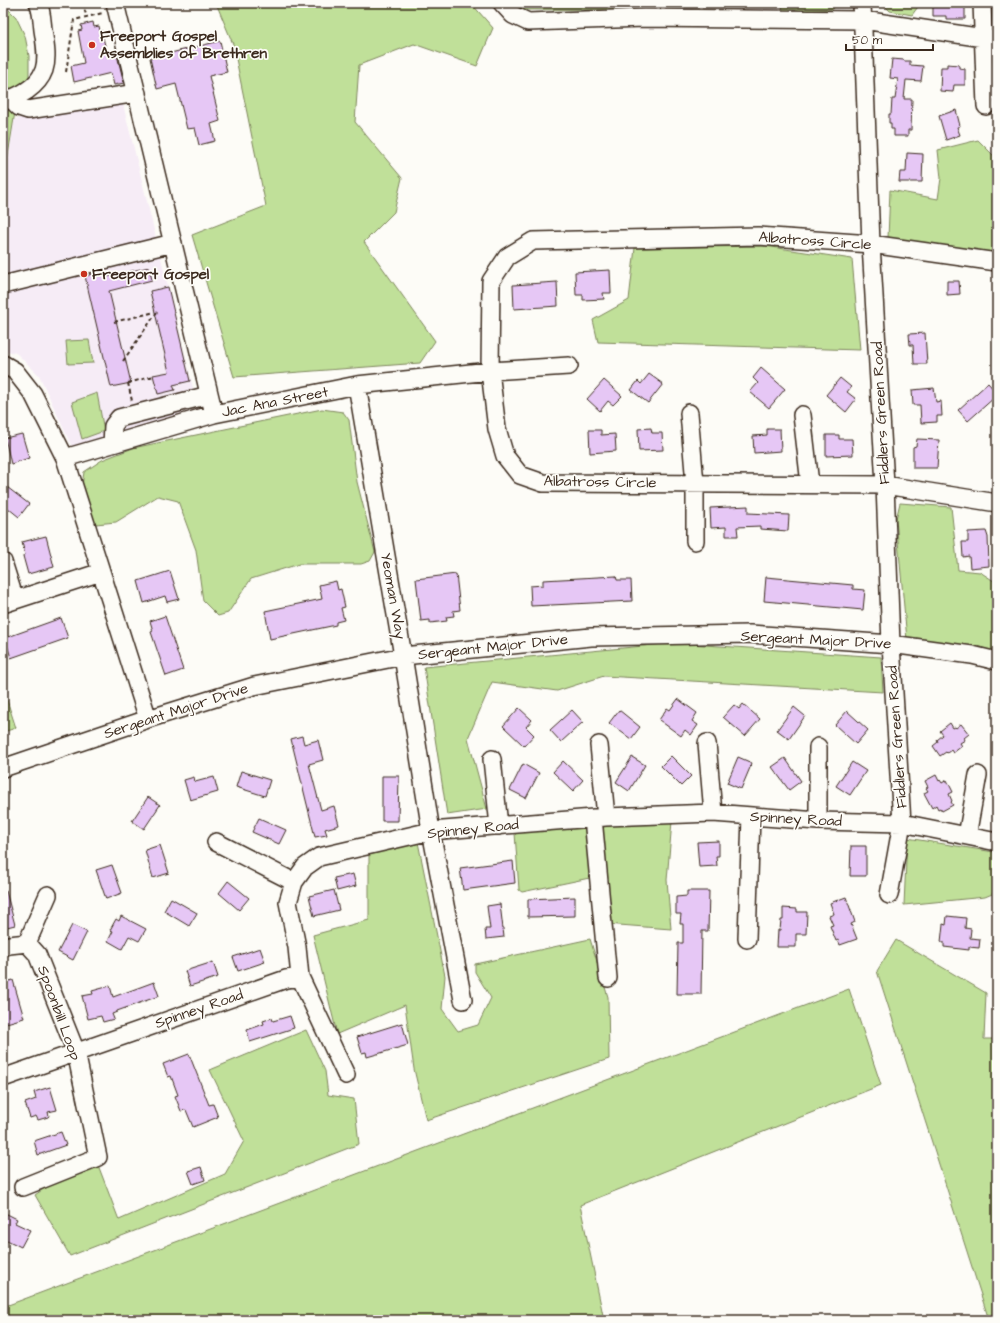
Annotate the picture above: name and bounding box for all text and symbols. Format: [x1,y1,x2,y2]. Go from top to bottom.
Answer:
place label: Freeport Gospel Assemblies of Brethren [100,26,267,64]
scale bar [846,26,933,52]
text: 50 m [852,32,883,49]
marker: Freeport Gospel Assemblies of Brethren [87,40,97,50]
street label: Albatross Circle [758,227,872,255]
place label: Freeport Gospel [92,264,210,285]
marker: Freeport Gospel [79,269,89,279]
street label: Fiddlers Green Road [867,341,895,485]
street label: Jac Ana Street [220,381,330,423]
street label: Albatross Circle [543,471,657,493]
street label: Yeoman Way [374,551,411,641]
street label: Sergeant Major Drive [740,626,892,655]
street label: Sergeant Major Drive [417,629,569,666]
street label: Fiddlers Green Road [882,665,912,809]
street label: Sergeant Major Drive [101,678,251,745]
street label: Spinney Road [749,806,843,833]
street label: Spinney Road [426,814,520,845]
street label: Spoonbill Loop [32,963,86,1063]
street label: Spinney Road [152,984,247,1035]

